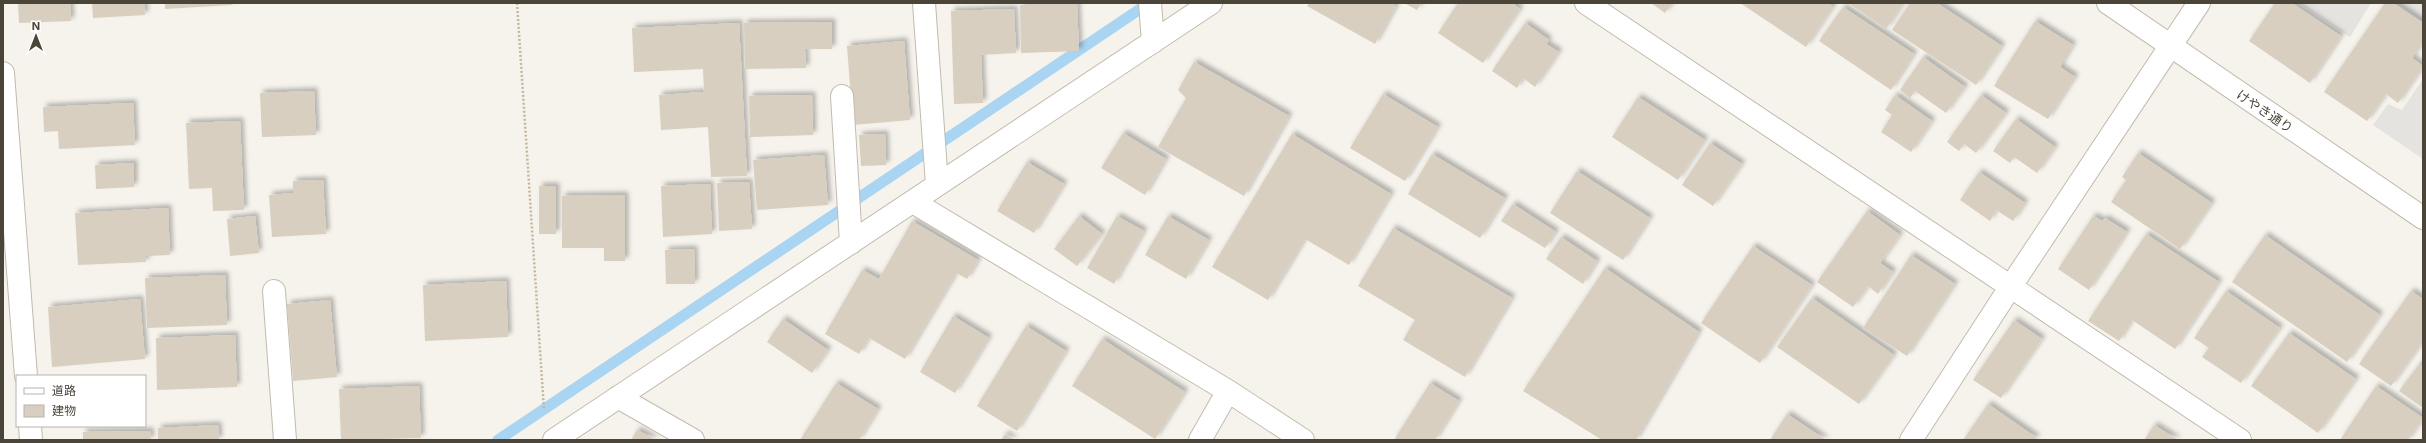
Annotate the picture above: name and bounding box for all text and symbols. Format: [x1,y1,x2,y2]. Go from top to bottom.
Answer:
north arrow [16,16,56,56]
text: N [32,19,40,33]
street label: けやき通り [2234,86,2296,136]
legend [16,375,146,427]
text: 道路 [52,383,76,398]
text: 建物 [52,403,76,418]

